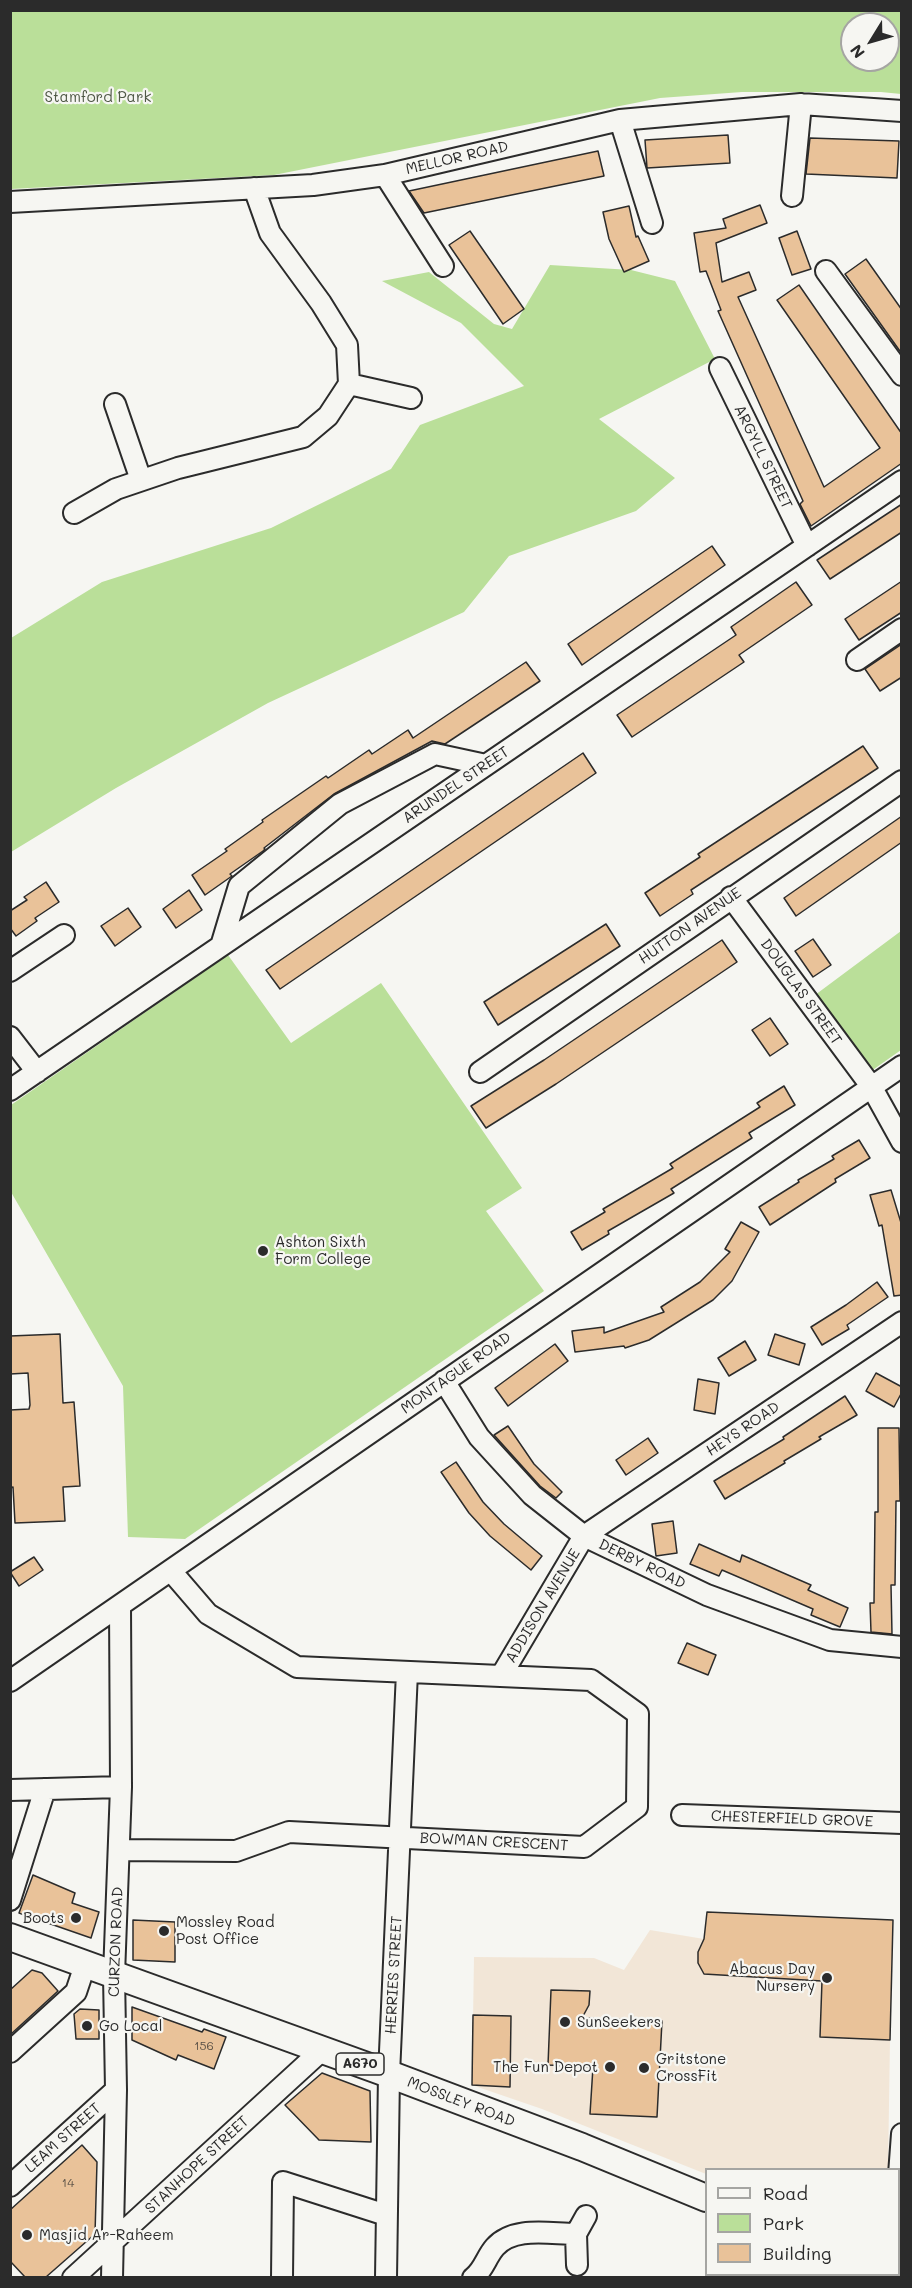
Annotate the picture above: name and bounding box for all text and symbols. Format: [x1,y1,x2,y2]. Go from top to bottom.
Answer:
north arrow [840,12,900,72]
text: N [845,41,869,63]
park label: Stamford Park [45,88,151,106]
street label: MELLOR ROAD [404,137,510,179]
street label: ARGYLL STREET [730,402,796,512]
street label: ARUNDEL STREET [399,743,513,827]
street label: HUTTON AVENUE [635,884,745,968]
street label: DOUGLAS STREET [756,935,846,1049]
place label: Ashton Sixth Form College [275,1233,371,1268]
marker: Ashton Sixth Form College [256,1244,270,1258]
street label: MONTAGUE ROAD [397,1328,515,1418]
street label: HEYS ROAD [703,1398,783,1460]
street label: DERBY ROAD [596,1535,688,1593]
street label: ADDISON AVENUE [502,1546,584,1666]
street label: CHESTERFIELD GROVE [711,1807,873,1831]
street label: BOWMAN CRESCENT [419,1829,569,1855]
street label: CURZON ROAD [105,1887,127,1997]
place label: Boots [23,1909,64,1927]
marker: Boots [69,1911,83,1925]
place label: Mossley Road Post Office [176,1913,274,1948]
street label: HERRIES STREET [382,1915,406,2035]
marker: Mossley Road Post Office [157,1924,171,1938]
place label: Abacus Day Nursery [729,1960,815,1995]
marker: Abacus Day Nursery [820,1971,834,1985]
place label: SunSeekers [577,2013,661,2031]
marker: SunSeekers [558,2015,572,2029]
place label: Go Local [99,2017,163,2035]
marker: Go Local [80,2019,94,2033]
house number: 156 [194,2039,214,2053]
place label: Gritstone CrossFit [656,2050,726,2085]
road number: A670 [336,2053,384,2075]
place label: The Fun Depot [493,2058,598,2076]
marker: The Fun Depot [603,2060,617,2074]
marker: Gritstone CrossFit [637,2061,651,2075]
street label: MOSSLEY ROAD [405,2073,517,2131]
street label: LEAM STREET [21,2099,105,2177]
street label: STANHOPE STREET [141,2112,253,2218]
legend [705,2168,900,2276]
house number: 14 [62,2176,74,2190]
text: Road [763,2181,808,2205]
text: Park [763,2211,804,2235]
place label: Masjid Ar-Raheem [39,2226,174,2244]
marker: Masjid Ar-Raheem [20,2228,34,2242]
text: Building [763,2241,831,2265]

